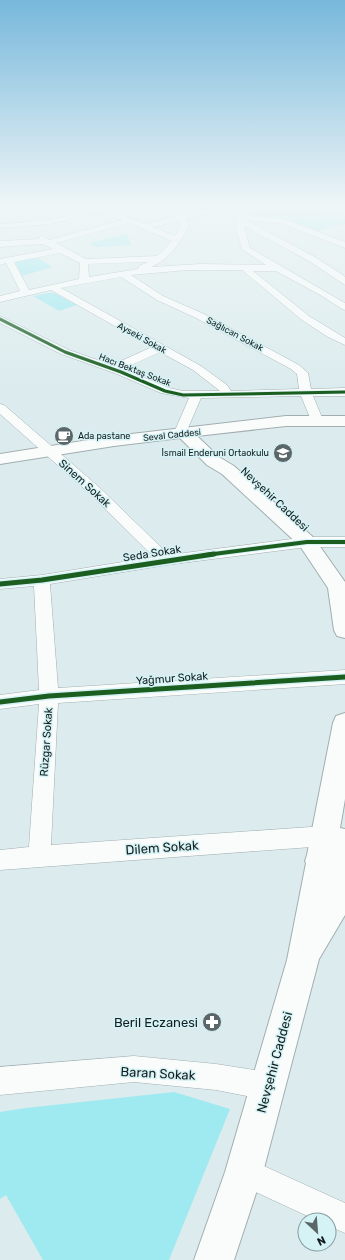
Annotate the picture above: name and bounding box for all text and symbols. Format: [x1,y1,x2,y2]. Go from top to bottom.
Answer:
street label: Sağlıcan Sokak [205,315,265,353]
street label: Ayseki Sokak [116,320,168,356]
street label: Hacı Bektaş Sokak [97,352,173,389]
cafe icon: Ada pastane [53,425,75,447]
street label: Seval Caddesi [143,427,201,443]
place label: Ada pastane [78,431,130,441]
school or university icon: İsmail Enderuni Ortaokulu [272,442,294,464]
place label: İsmail Enderuni Ortaokulu [162,448,269,458]
street label: Sinem Sokak [56,457,114,510]
street label: Nevşehir Caddesi [238,465,311,534]
street label: Seda Sokak [122,542,182,565]
street label: Yağmur Sokak [136,669,209,688]
street label: Rüzgar Sokak [38,707,55,777]
street label: Dilem Sokak [125,837,199,858]
street label: Nevşehir Caddesi [254,1010,295,1114]
pharmacy icon: Beril Eczanesi [201,1011,223,1033]
place label: Beril Eczanesi [114,1015,198,1030]
street label: Baran Sokak [120,1064,196,1083]
north arrow [297,1212,337,1252]
text: N [315,1233,328,1248]

